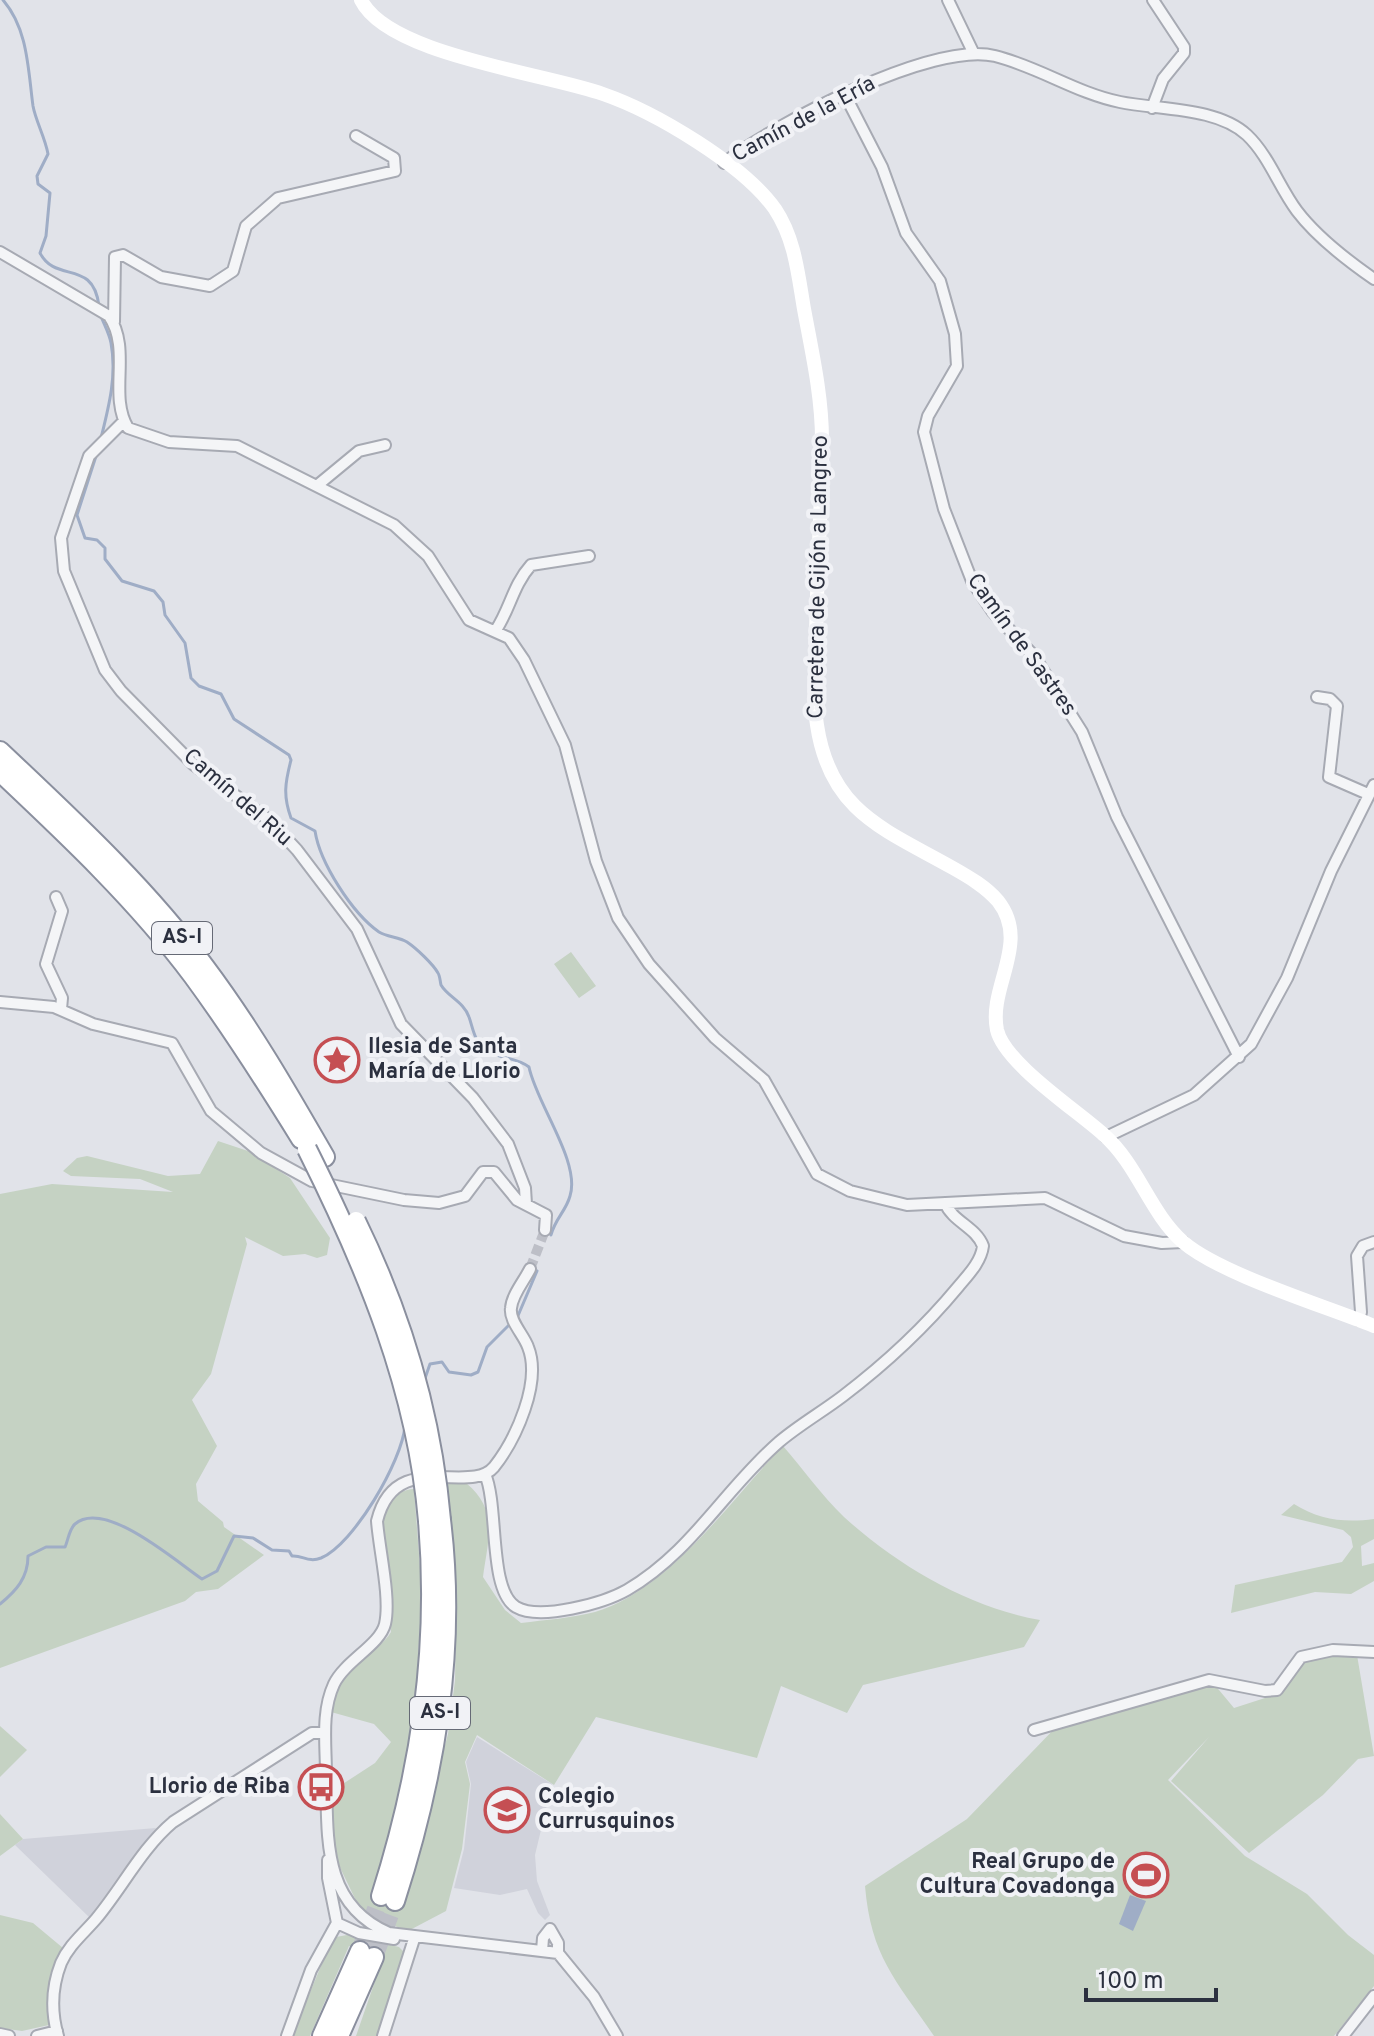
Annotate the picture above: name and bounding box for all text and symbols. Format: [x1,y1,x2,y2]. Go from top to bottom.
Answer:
street label: Camín de la Ería [728,71,880,169]
street label: Carretera de Gijón a Langreo [803,435,835,719]
street label: Camín de Sastres [960,569,1082,721]
street label: Camín del Riu [177,743,297,853]
road number: AS-I [152,922,212,954]
place label: Ilesia de Santa María de Llorio [368,1034,521,1086]
place icon: Ilesia de Santa María de Llorio [313,1036,361,1084]
road number: AS-I [410,1697,470,1729]
bus stop icon: Llorio de Riba [297,1763,345,1811]
place label: Llorio de Riba [149,1774,290,1801]
place label: Colegio Currusquinos [538,1784,675,1836]
school or university icon: Colegio Currusquinos [483,1786,531,1834]
place label: Real Grupo de Cultura Covadonga [920,1849,1115,1901]
sports icon: Real Grupo de Cultura Covadonga [1122,1851,1170,1899]
scale bar [1086,1952,1216,2002]
text: 100 m [1098,1967,1164,1997]

